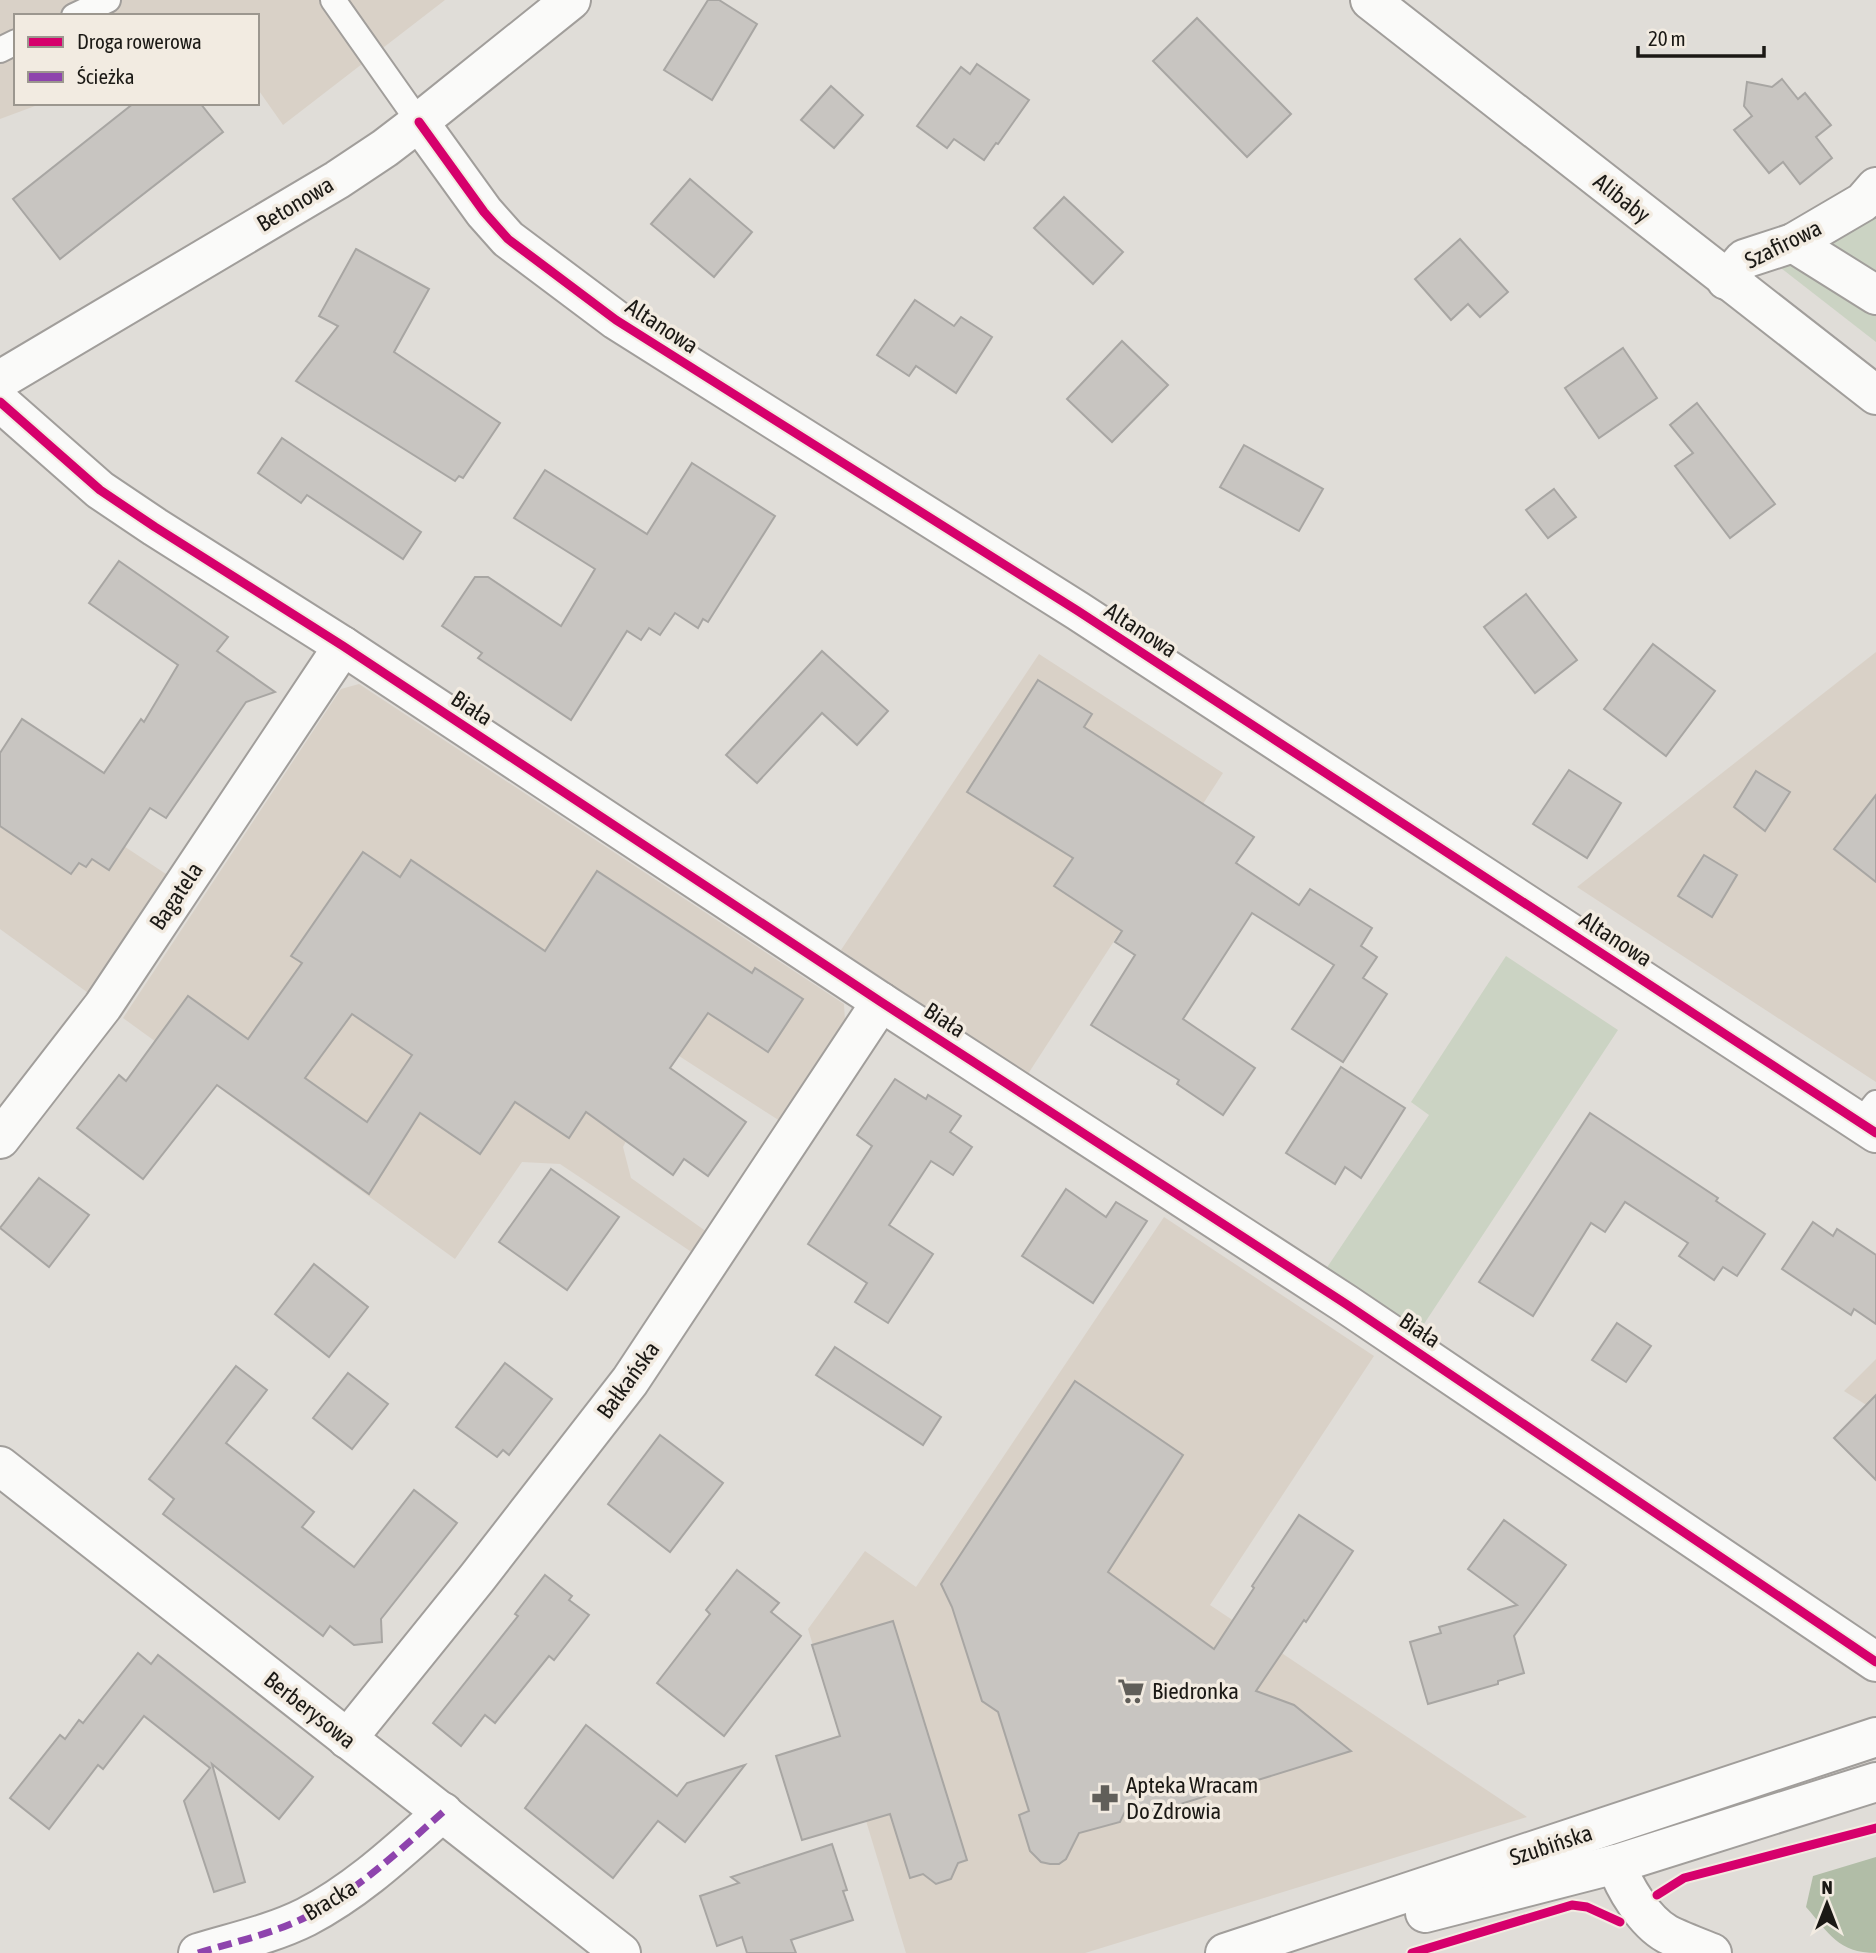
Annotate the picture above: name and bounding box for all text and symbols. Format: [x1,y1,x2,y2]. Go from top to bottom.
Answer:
legend [14,14,259,105]
scale bar [1638,14,1764,58]
text: 20 m [1648,26,1686,50]
text: Droga rowerowa [77,29,202,53]
text: Ścieżka [77,64,135,88]
street label: Alibaby [1589,168,1655,228]
street label: Betonowa [252,171,338,237]
street label: Szafirowa [1741,214,1825,274]
street label: Altanowa [621,293,703,359]
street label: Altanowa [1100,597,1182,663]
street label: Biała [447,685,497,731]
street label: Bagatela [144,857,208,935]
street label: Altanowa [1575,906,1657,972]
street label: Biała [920,997,970,1043]
street label: Biała [1395,1307,1445,1353]
street label: Bałkańska [591,1337,665,1423]
street label: Berberysowa [259,1666,361,1754]
supermarket icon: Biedronka [1116,1676,1146,1706]
place label: Biedronka [1152,1678,1239,1704]
place label: Apteka Wracam Do Zdrowia [1126,1772,1258,1824]
pharmacy icon: Apteka Wracam Do Zdrowia [1090,1783,1120,1813]
street label: Szubińska [1506,1819,1596,1871]
north arrow [1792,1869,1862,1939]
street label: Bracka [299,1874,361,1926]
text: N [1821,1876,1833,1898]

